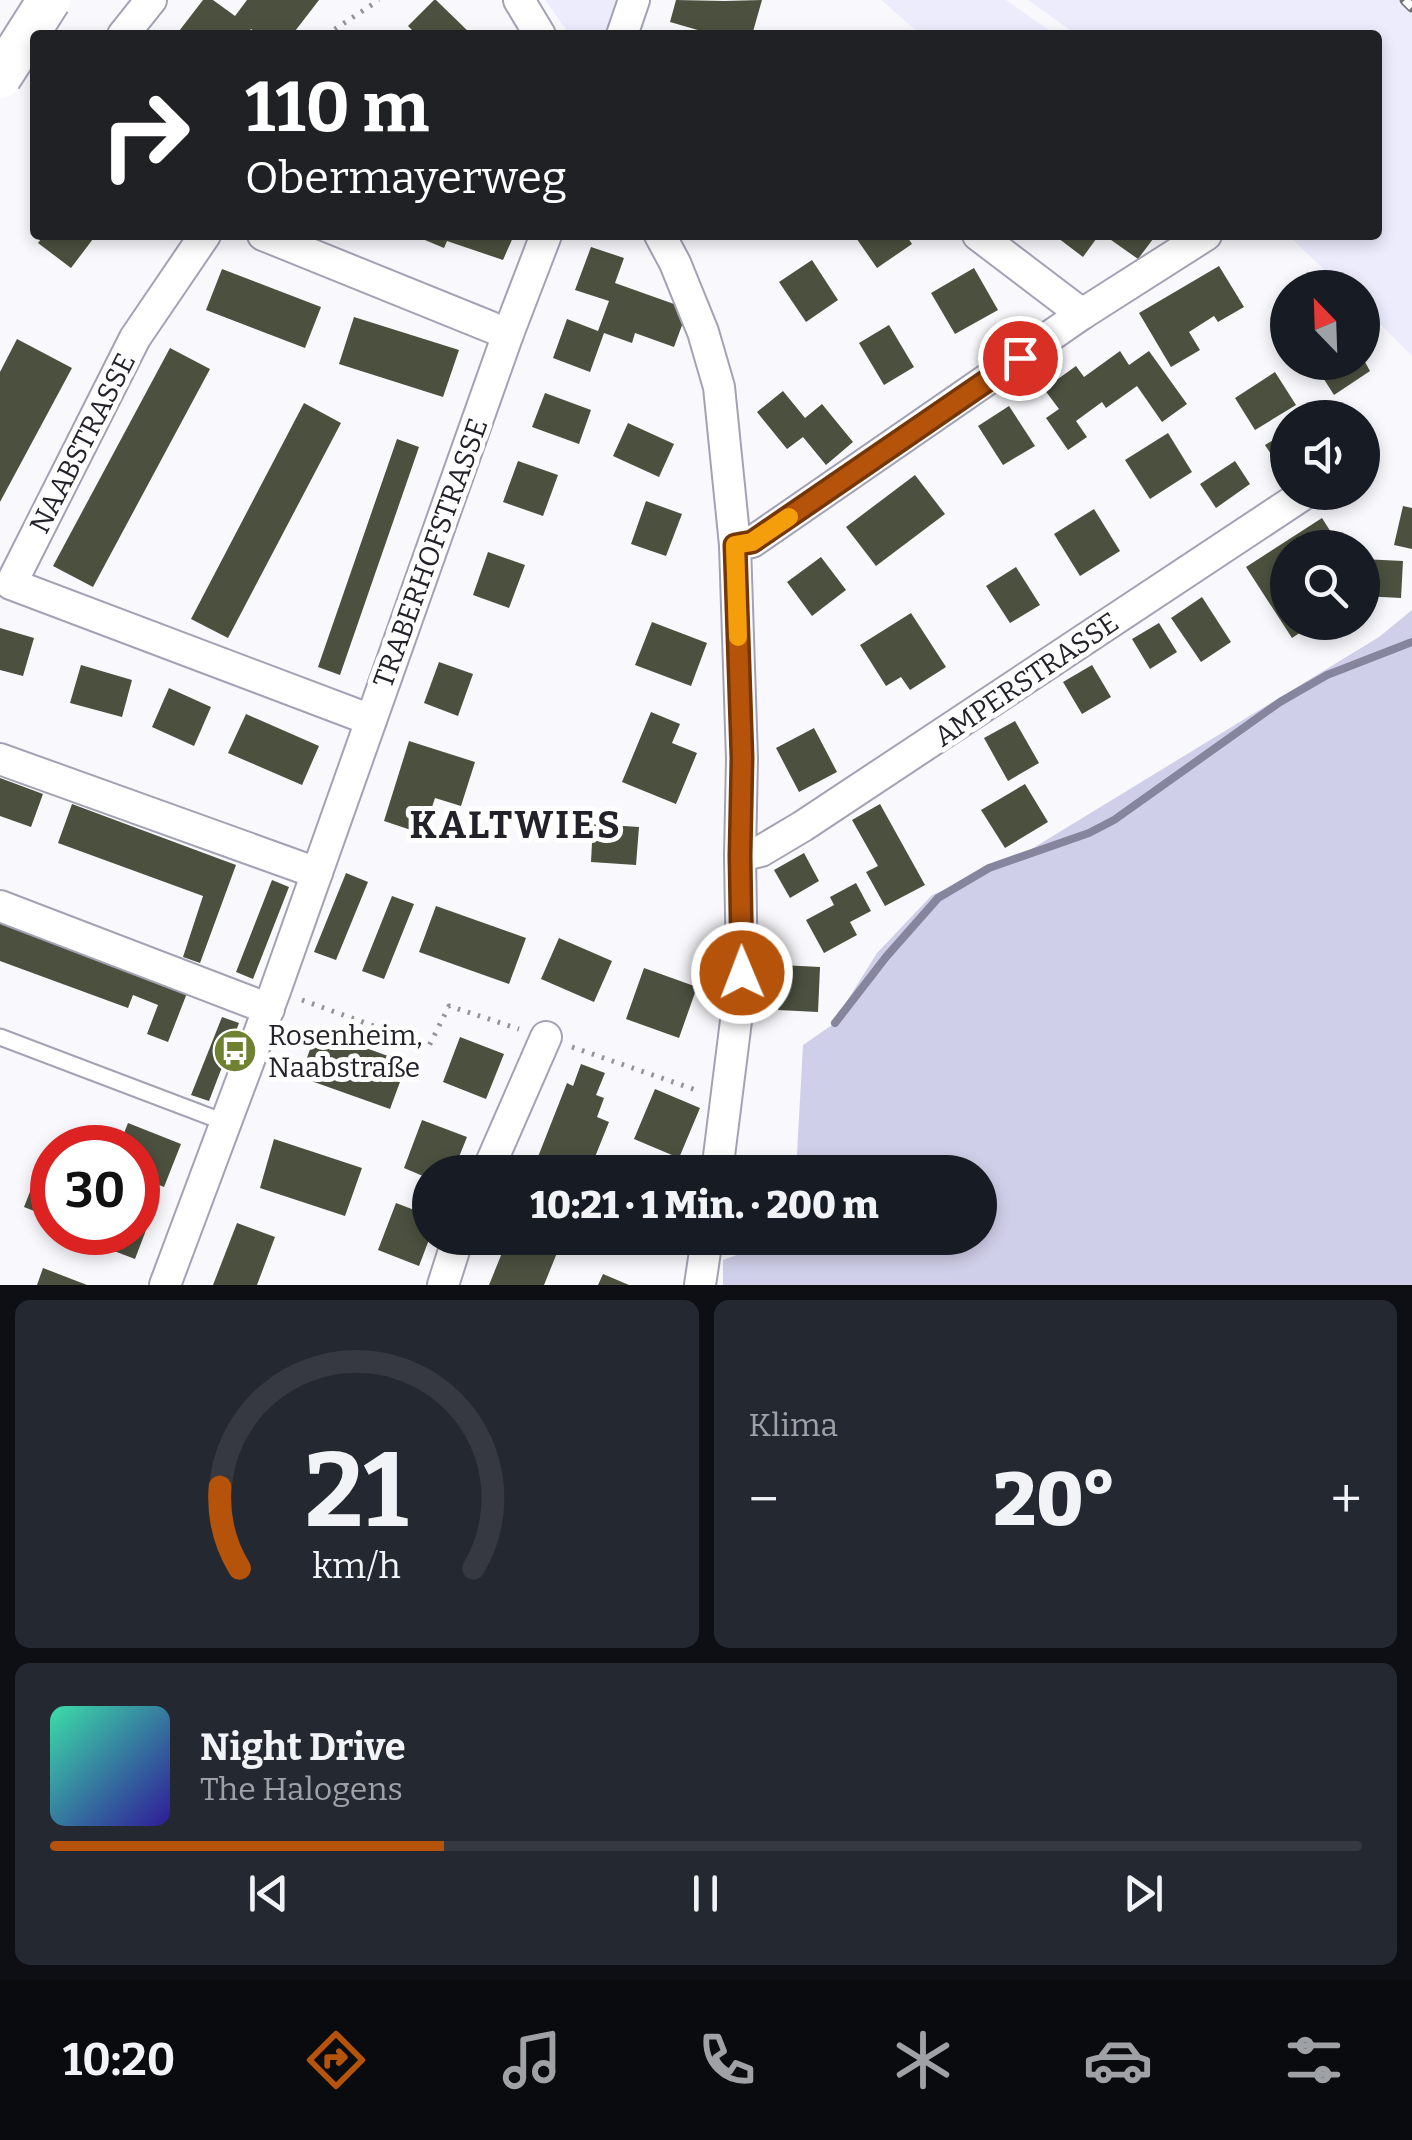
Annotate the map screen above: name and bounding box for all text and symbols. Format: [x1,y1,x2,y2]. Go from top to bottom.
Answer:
text: 110 m [245,66,429,150]
icon: right [80,70,210,200]
text: Obermayerweg [245,151,567,205]
north arrow [1270,270,1380,380]
map controls [1270,270,1380,640]
pin [978,316,1063,401]
icon: arrive [993,331,1048,386]
street label: NAABSTRASSE [23,348,142,539]
button: sound [1270,400,1380,510]
street label: TRABERHOFSTRASSE [366,414,495,692]
button: search [1270,530,1380,640]
street label: AMPERSTRASSE [928,606,1125,753]
district label: KALTWIES [410,802,622,848]
position arrow [690,921,794,1025]
place label: Rosenheim, Naabstraße [268,1019,423,1084]
bus stop icon: Rosenheim, Naabstraße [212,1028,258,1074]
speed limit sign: 30 [30,1125,160,1255]
text: 10:21 · 1 Min. · 200 m [530,1182,879,1228]
text: Klima [749,1406,838,1444]
text: 21 [305,1429,409,1554]
text: 20° [993,1455,1116,1545]
text: − [749,1467,779,1533]
text: + [1331,1467,1362,1533]
text: km/h [313,1545,401,1587]
text: Night Drive [200,1724,406,1770]
text: The Halogens [200,1770,403,1808]
icon: previous [241,1866,296,1921]
icon: pause [678,1866,733,1921]
icon: next [1116,1866,1171,1921]
icon: directions [301,2025,371,2095]
icon: music [497,2025,567,2095]
icon: phone [692,2025,762,2095]
icon: climate [888,2025,958,2095]
icon: car [1083,2025,1153,2095]
icon: filters [1279,2025,1349,2095]
text: 10:20 [63,2033,175,2087]

